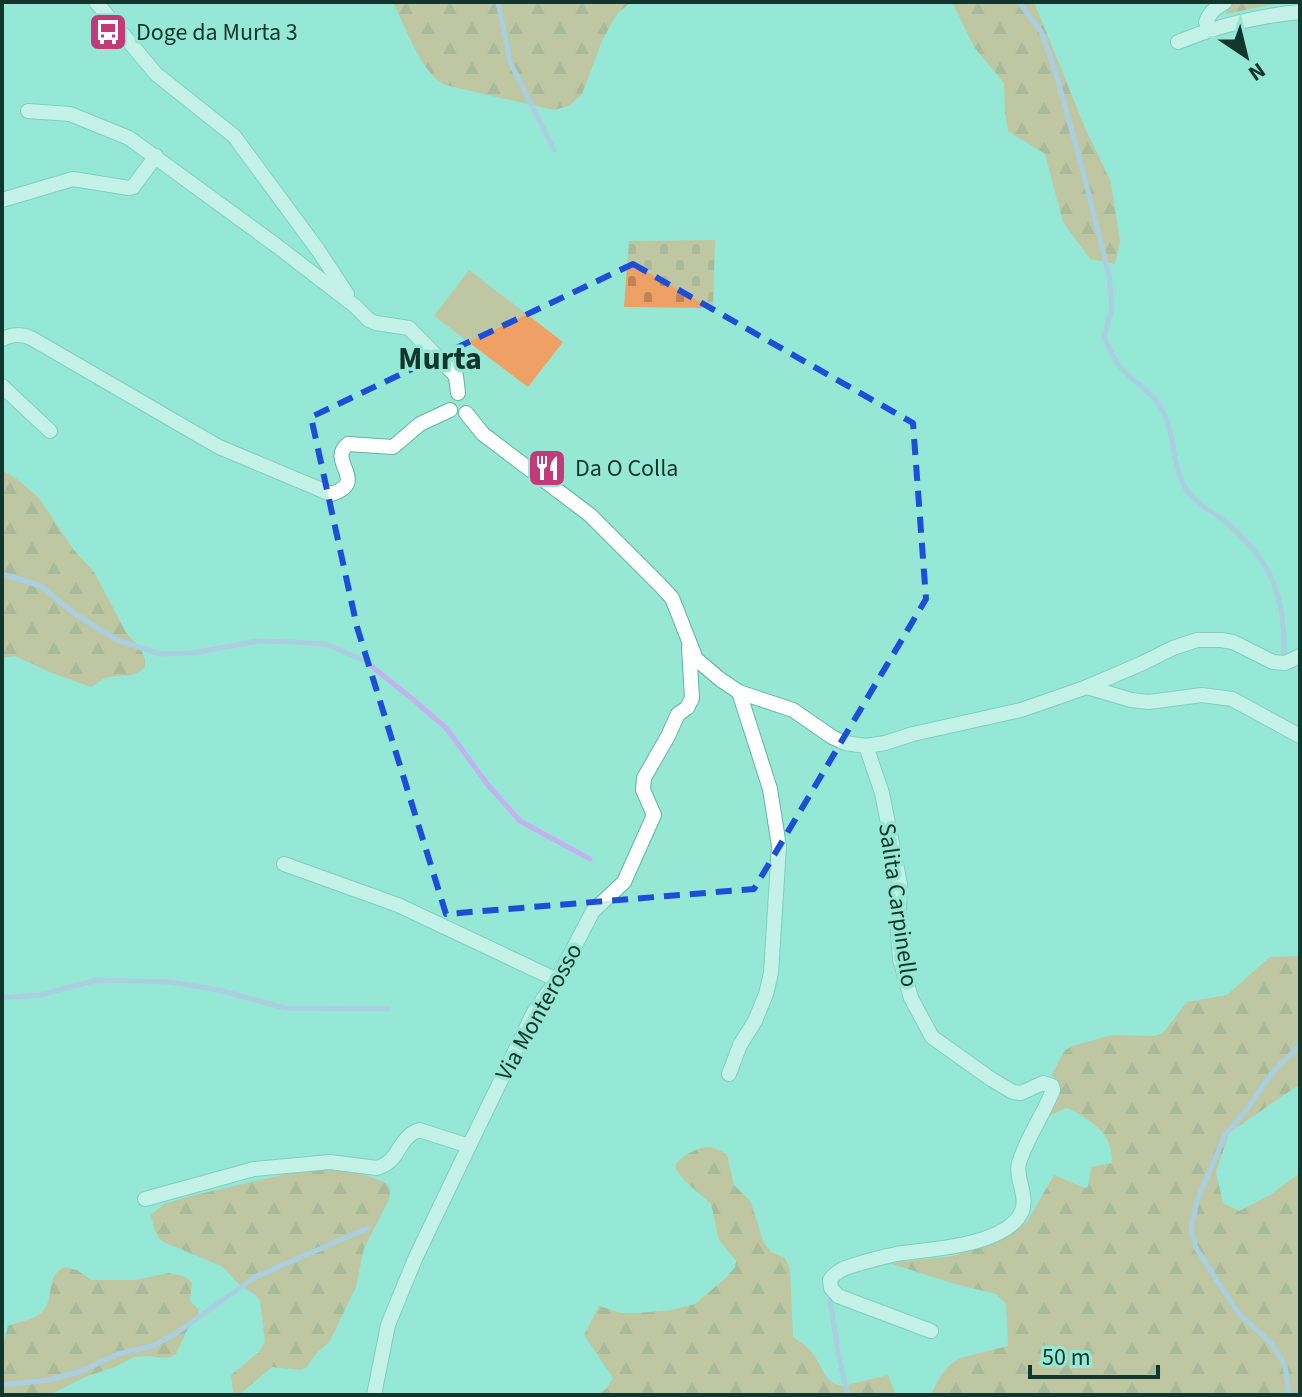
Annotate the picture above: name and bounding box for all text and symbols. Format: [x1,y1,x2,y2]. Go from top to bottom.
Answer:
bus stop icon: Doge da Murta 3 [87,11,129,53]
place label: Doge da Murta 3 [136,15,298,50]
north arrow [1206,16,1286,96]
text: N [1242,54,1272,89]
district label: Murta [398,336,482,382]
restaurant icon: Da O Colla [526,447,568,489]
place label: Da O Colla [575,451,678,486]
street label: Salita Carpinello [869,821,927,989]
street label: Via Monterosso [487,937,591,1087]
scale bar [1030,1329,1158,1379]
text: 50 m [1042,1340,1091,1375]

